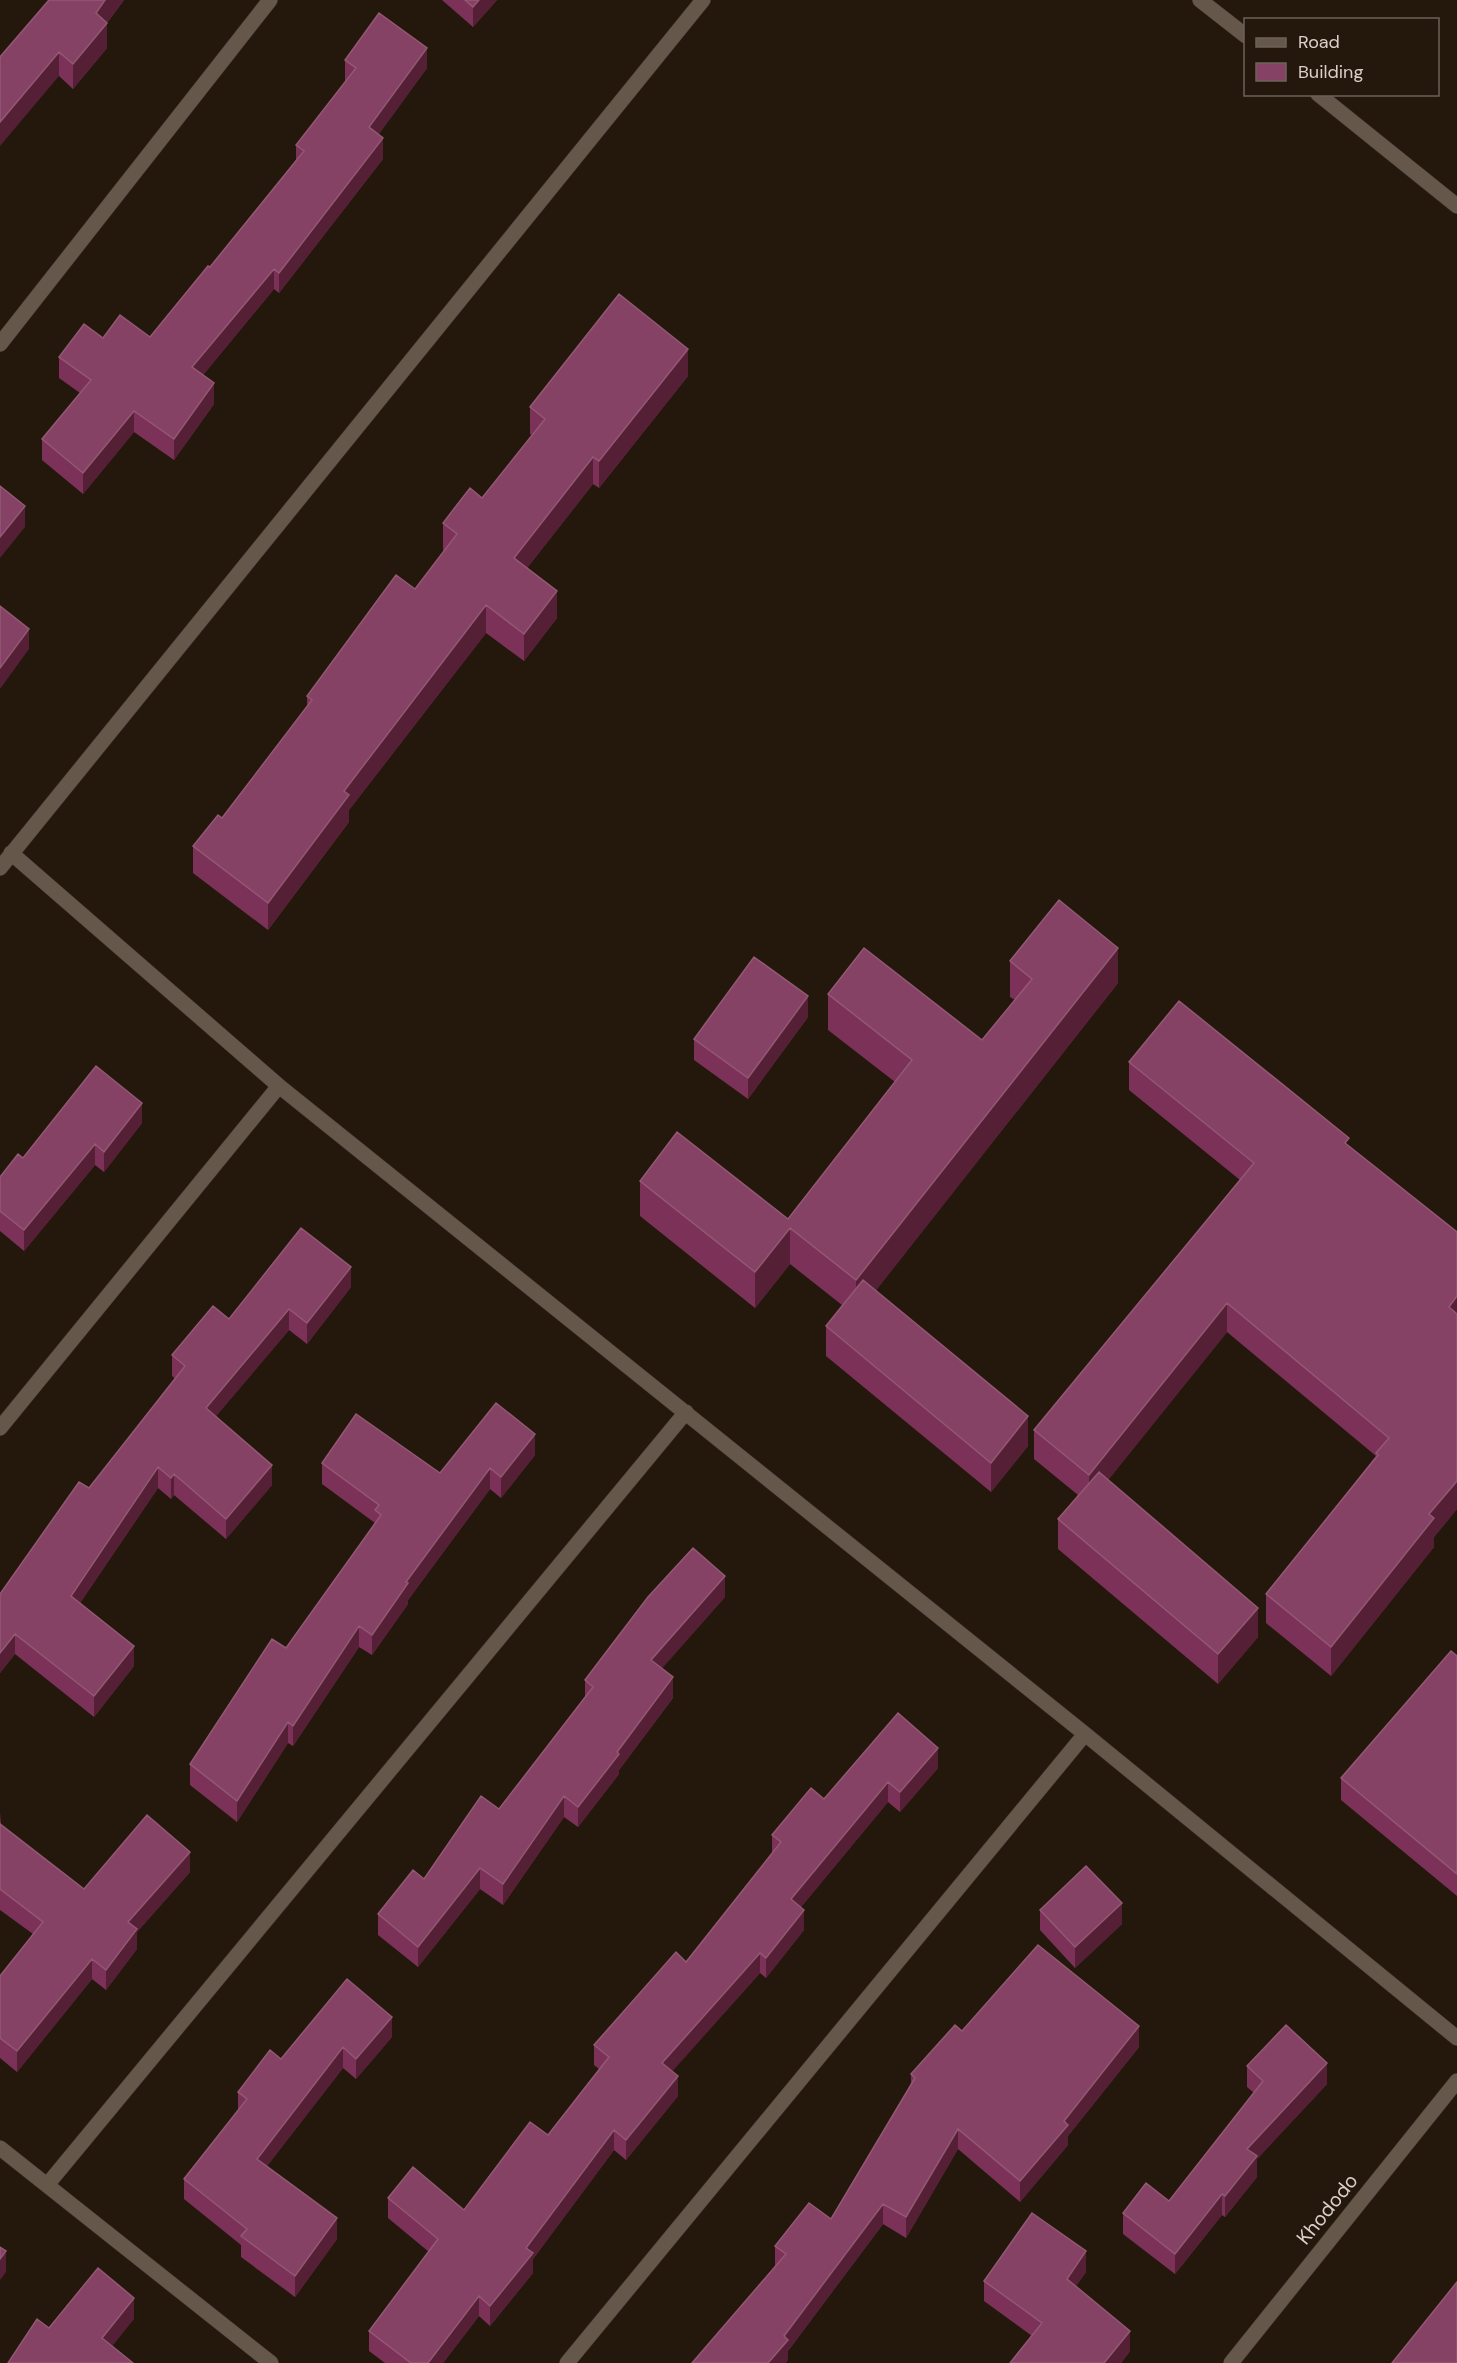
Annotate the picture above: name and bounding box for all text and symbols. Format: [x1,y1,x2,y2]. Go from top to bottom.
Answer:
legend [1244,18,1439,96]
text: Road [1298,30,1340,54]
text: Building [1298,60,1363,84]
street label: Khododo [1291,2168,1363,2250]

